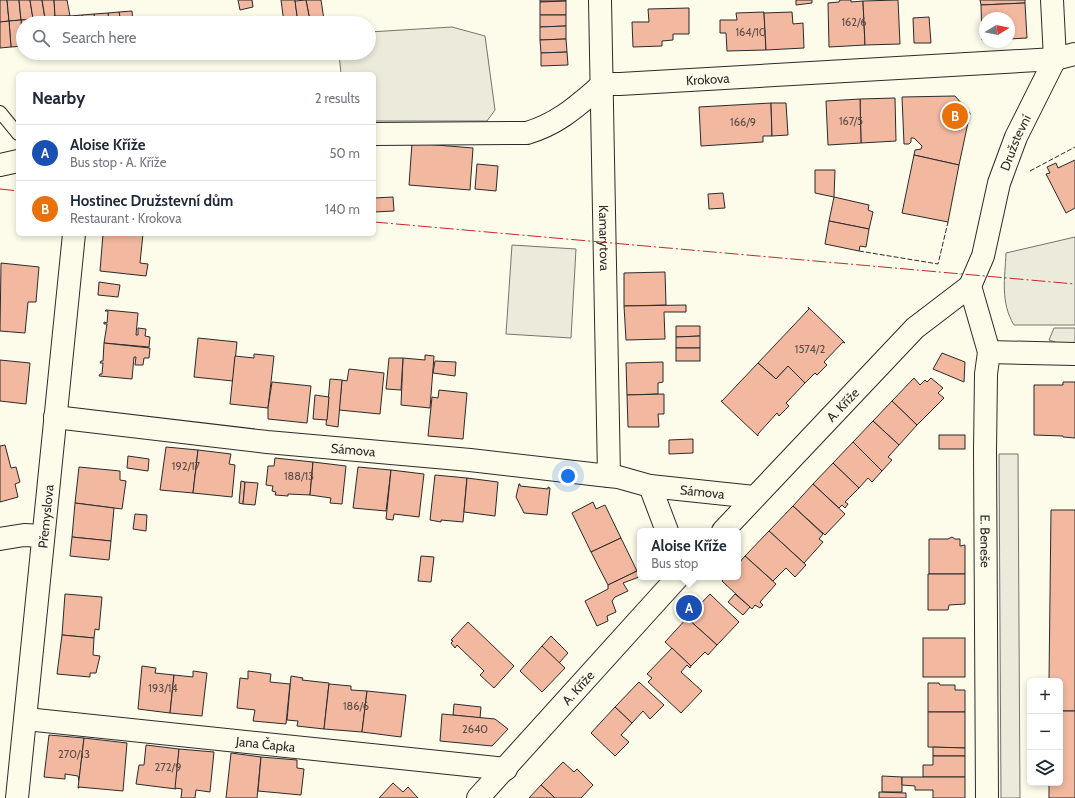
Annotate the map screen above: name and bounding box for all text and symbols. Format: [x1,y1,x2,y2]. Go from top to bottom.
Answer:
north arrow [979,12,1015,48]
house number: 162/6 [841,15,867,29]
search box [16,16,376,60]
house number: 164/10 [735,25,767,39]
icon: search [30,27,52,49]
text: Search here [62,29,137,47]
street label: Krokova [685,70,731,88]
text: Nearby [32,88,85,108]
text: 2 results [315,90,360,106]
pin: B [942,101,968,131]
street label: Družstevní [996,112,1034,173]
house number: 167/5 [839,114,863,128]
house number: 166/9 [730,115,756,129]
text: Aloise Kříže [70,136,145,154]
text: A [41,145,49,161]
text: 50 m [330,145,360,161]
text: Bus stop · A. Kříže [70,154,166,170]
text: Hostinec Družstevní dům [70,192,233,210]
text: B [41,201,49,217]
text: 140 m [325,201,360,217]
street label: Kamarytova [596,205,613,272]
text: Restaurant · Krokova [70,210,181,226]
house number: 1574/2 [795,342,825,356]
street label: A. Kříže [823,384,863,425]
street label: Sámova [330,440,377,460]
house number: 192/17 [172,459,201,473]
your location [558,466,578,486]
house number: 188/13 [284,469,314,483]
street label: Sámova [679,481,726,502]
street label: Přemyslova [34,483,57,549]
street label: E. Beneše [977,514,994,568]
popup [637,528,741,580]
text: Aloise Kříže [651,537,727,555]
text: Bus stop [651,555,698,571]
pin: A [676,593,702,623]
street label: A. Kříže [558,667,598,708]
map controls [1027,678,1063,786]
button: + [1027,678,1063,714]
house number: 193/14 [148,681,178,695]
house number: 186/6 [343,699,369,713]
button: − [1027,714,1063,750]
house number: 2640 [462,722,488,736]
street label: Jana Čapka [234,733,297,755]
house number: 270/13 [58,747,90,761]
button: layers [1027,750,1063,786]
house number: 272/9 [155,760,181,774]

